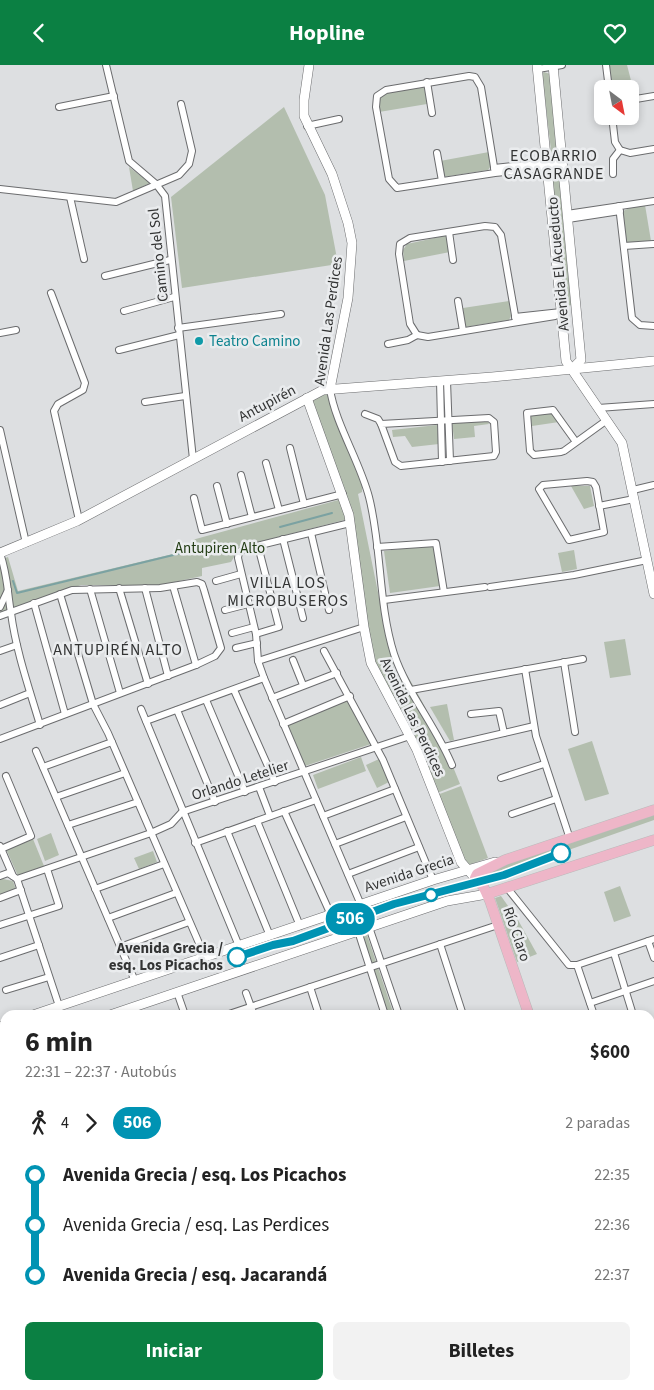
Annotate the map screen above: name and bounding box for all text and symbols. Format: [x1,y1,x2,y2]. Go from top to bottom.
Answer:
text: Hopline [289,17,365,49]
icon: back [25,19,53,47]
icon: heart [601,19,629,47]
north arrow [594,80,639,125]
map controls [594,80,639,125]
district label: ECOBARRIO CASAGRANDE [503,145,605,185]
street label: Avenida El Acueducto [542,196,575,332]
street label: Camino del Sol [143,207,174,303]
street label: Avenida Las Perdices [309,255,348,387]
place label: Teatro Camino [209,331,300,352]
marker: Teatro Camino [193,335,205,347]
street label: Antupirén [235,380,300,427]
park label: Antupiren Alto [175,538,265,559]
district label: VILLA LOS MICROBUSEROS [227,572,349,612]
district label: ANTUPIRÉN ALTO [53,639,183,661]
street label: Avenida Las Perdices [375,654,451,780]
street label: Orlando Letelier [189,755,292,806]
unlabelled marker [551,843,571,863]
street label: Avenida Grecia [362,849,457,898]
unlabelled marker [424,888,438,902]
line badge: 506 [321,903,379,935]
street label: Río Claro [497,904,536,964]
text: 506 [336,906,364,931]
place label: Avenida Grecia / esq. Los Picachos [109,938,223,976]
marker: Avenida Grecia / esq. Los Picachos [227,947,247,967]
text: 6 min [25,1022,93,1062]
text: $600 [590,1039,630,1066]
text: 22:31 – 22:37 · Autobús [25,1061,176,1083]
icon: walk [25,1109,53,1137]
icon: forward [77,1109,105,1137]
text: 506 [123,1110,151,1135]
text: 4 [61,1112,69,1134]
text: 2 paradas [565,1112,630,1134]
text: Avenida Grecia / esq. Los Picachos [63,1162,346,1189]
text: 22:35 [594,1164,630,1186]
text: Avenida Grecia / esq. Las Perdices [63,1212,329,1239]
text: 22:36 [594,1214,630,1236]
text: Avenida Grecia / esq. Jacarandá [63,1262,327,1289]
text: 22:37 [594,1264,630,1286]
button: Iniciar [25,1322,323,1380]
button: Billetes [333,1322,630,1380]

